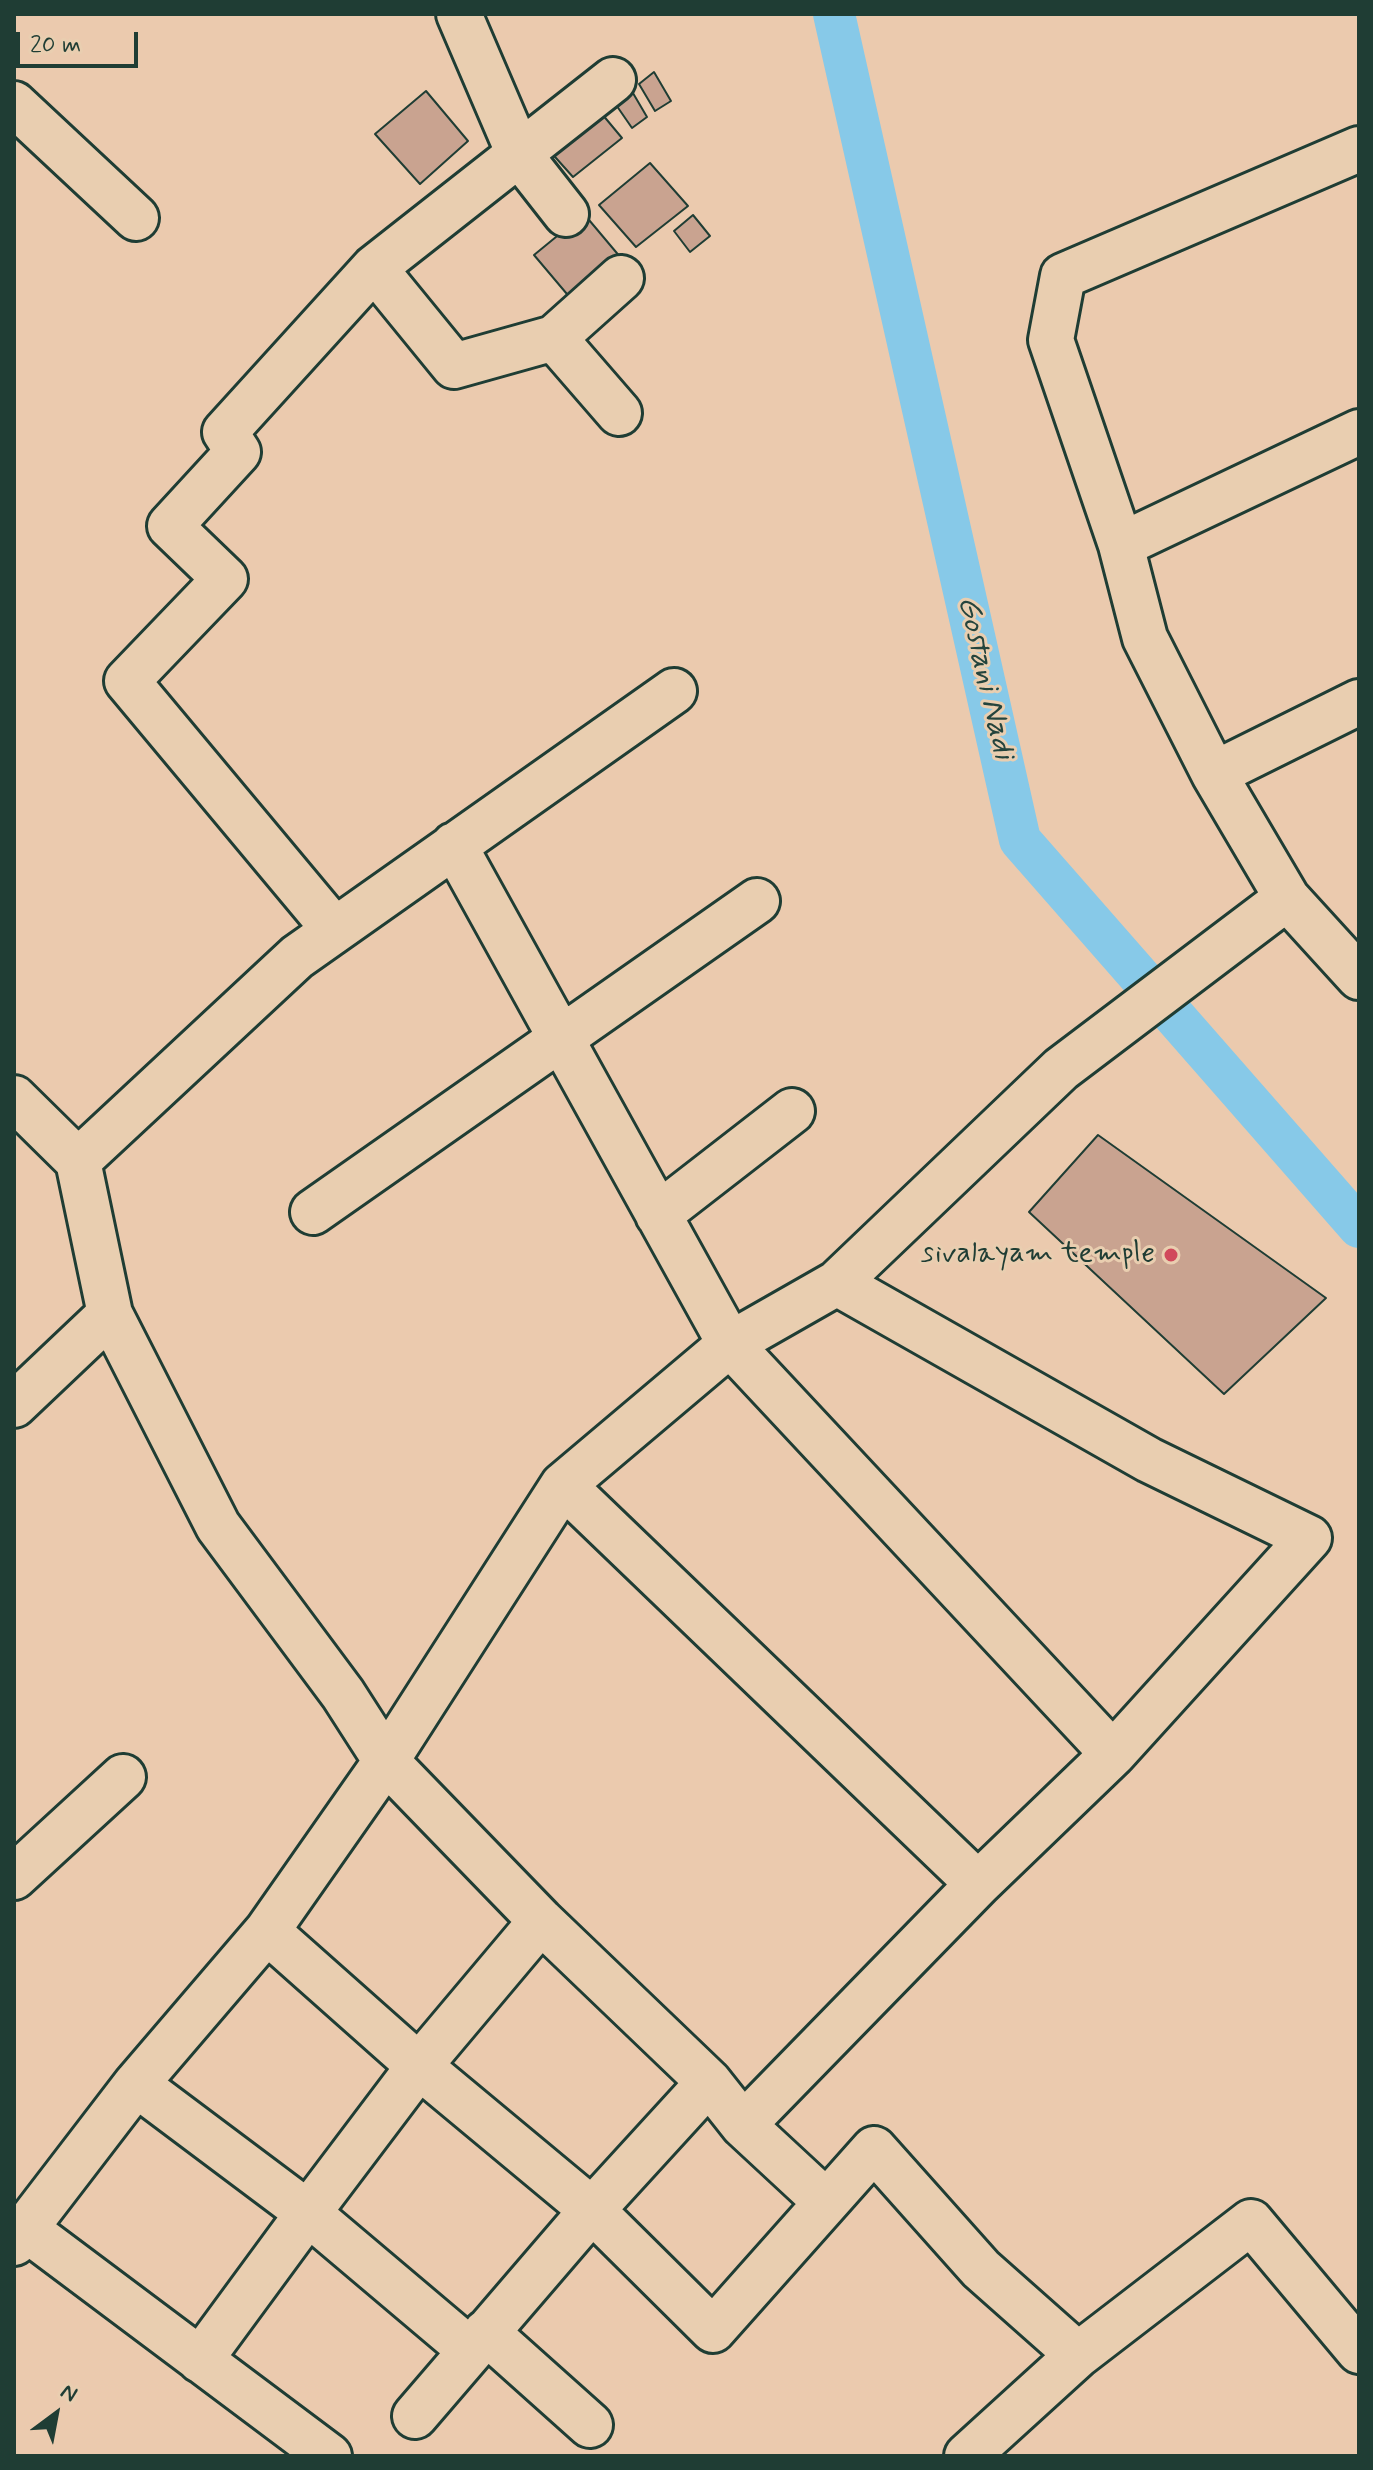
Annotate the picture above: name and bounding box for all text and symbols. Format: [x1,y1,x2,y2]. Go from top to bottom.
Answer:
scale bar [20,16,142,66]
text: 20 m [30,30,81,61]
water label: Gostani Nadi [947,593,1021,763]
place label: sivalayam temple [921,1237,1155,1273]
marker: sivalayam temple [1162,1246,1180,1264]
north arrow [16,2374,96,2454]
text: N [55,2378,82,2409]

